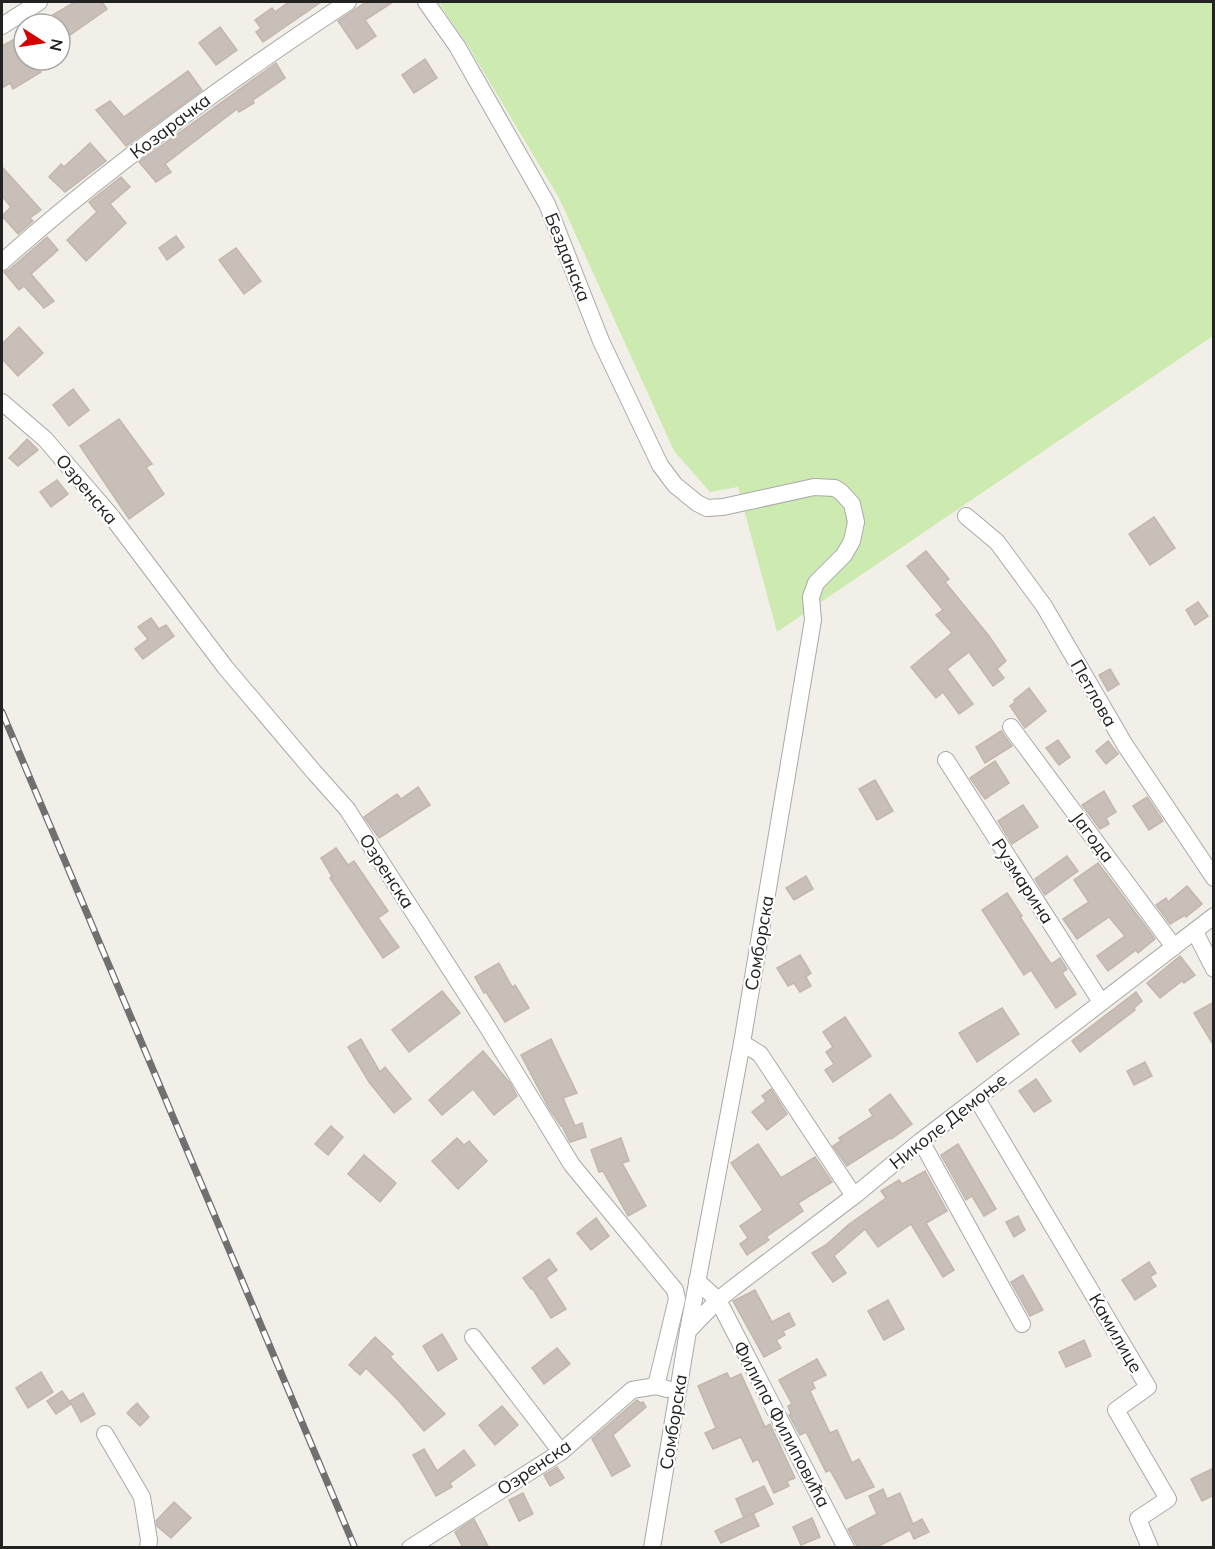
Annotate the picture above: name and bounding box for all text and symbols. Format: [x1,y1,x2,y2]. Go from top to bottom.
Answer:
north arrow [12,12,72,72]
text: N [46,37,68,53]
street label: Козарачка [125,88,215,164]
street label: Безданска [540,209,596,305]
street label: Озренска [51,449,123,529]
street label: Петлова [1066,655,1122,731]
street label: Јагода [1067,807,1119,867]
street label: Озренска [354,829,420,913]
street label: Рузмарина [987,834,1059,928]
street label: Сомборска [739,894,779,992]
street label: Николе Демоње [885,1068,1011,1174]
street label: Камилице [1084,1289,1148,1377]
street label: Филипа Филиповића [728,1337,836,1511]
street label: Сомборска [654,1373,692,1471]
street label: Озренска [493,1434,575,1500]

